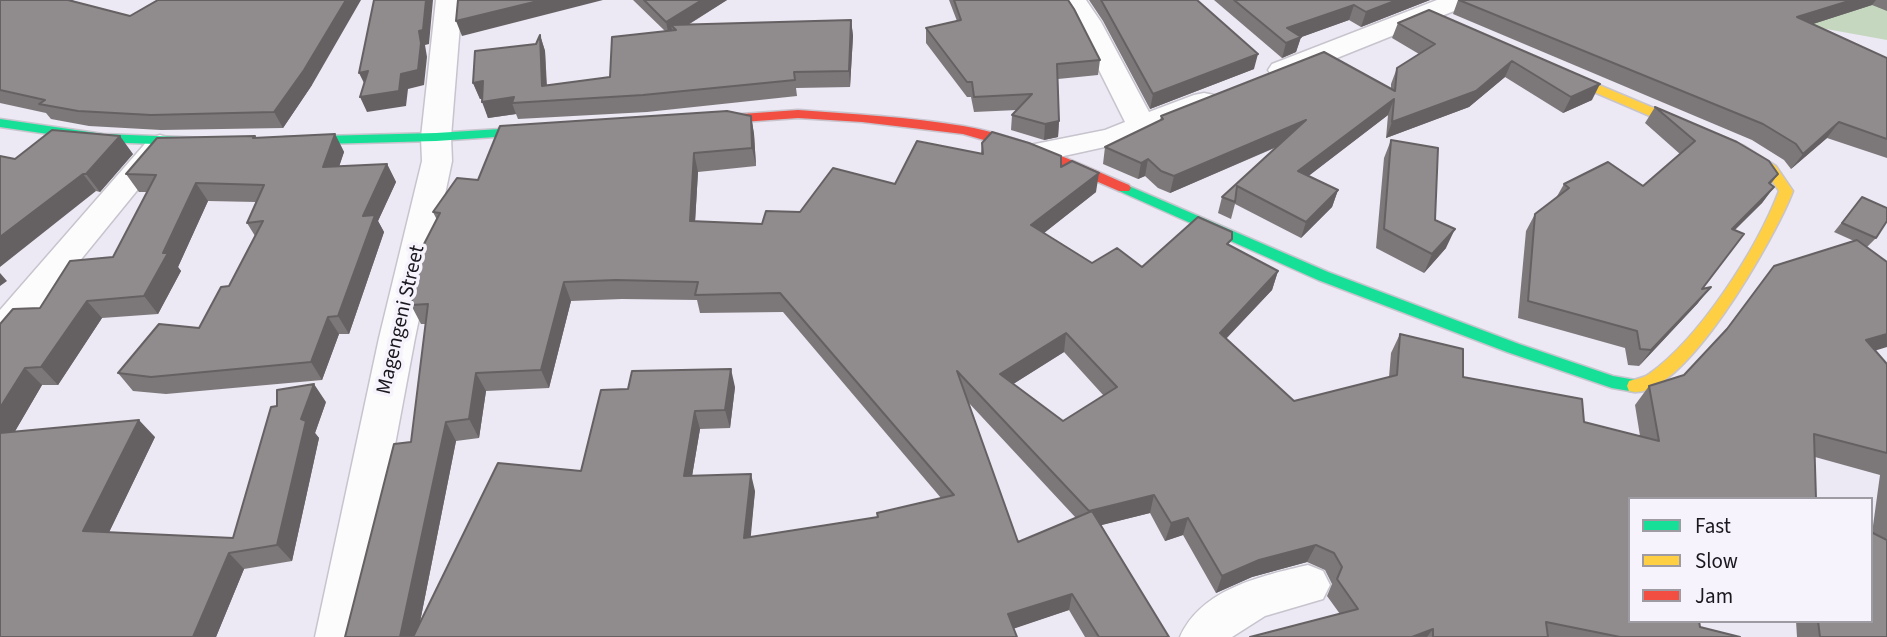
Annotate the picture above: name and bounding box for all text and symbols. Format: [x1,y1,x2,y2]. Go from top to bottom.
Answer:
street label: Magengeni Street [373,243,431,397]
legend [1628,497,1873,623]
text: Fast [1695,511,1731,541]
text: Slow [1695,546,1738,576]
text: Jam [1695,581,1733,611]

